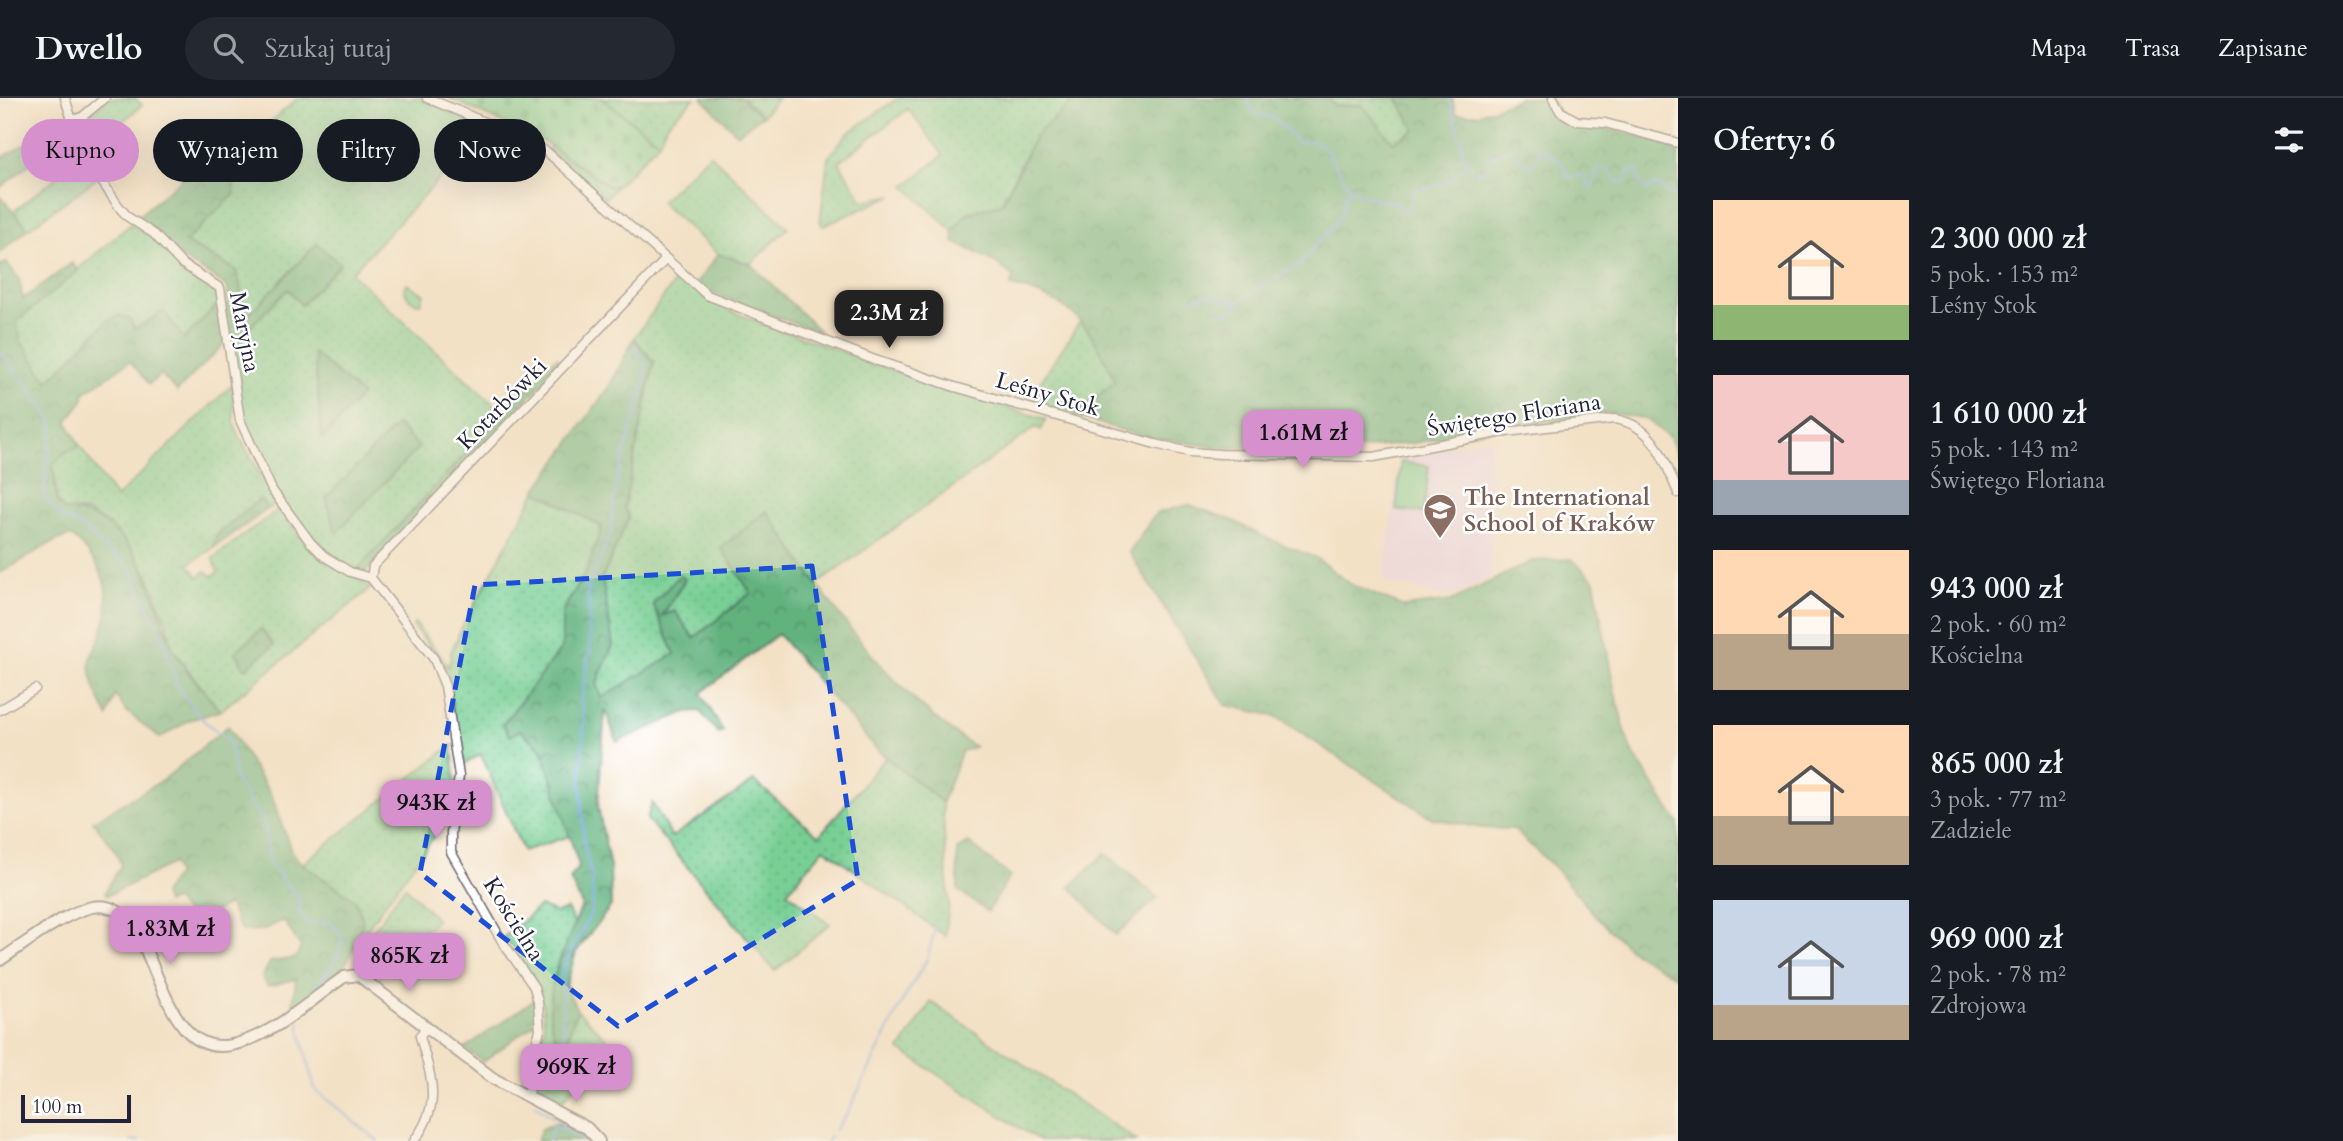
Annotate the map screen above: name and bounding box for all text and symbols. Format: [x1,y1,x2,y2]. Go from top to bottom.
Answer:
search box [185,17,675,80]
text: Dwello [35,26,143,71]
icon: search [209,29,247,67]
text: Szukaj tutaj [265,31,392,66]
text: Mapa [2031,32,2087,65]
text: Trasa [2125,32,2180,65]
text: Zapisane [2218,32,2308,65]
chip: Kupno [21,119,139,182]
chip: Wynajem [153,119,303,182]
chip: Filtry [317,119,420,182]
chip: Nowe [434,119,546,182]
text: Oferty: 6 [1713,120,1835,161]
icon: filters [2270,121,2308,159]
text: 2 300 000 zł [1930,218,2086,259]
icon: home [1769,228,1853,312]
text: 5 pok. · 153 m² [1930,259,2078,290]
street label: Maryjna [222,289,268,375]
pin: 2.3M zł [824,290,954,350]
text: Leśny Stok [1930,290,2037,321]
text: 2.3M zł [850,297,928,328]
street label: Kotarbówki [450,351,554,457]
street label: Leśny Stok [992,364,1104,424]
street label: Świętego Floriana [1425,385,1603,444]
text: 1 610 000 zł [1930,393,2086,434]
icon: home [1769,403,1853,487]
pin: 1.61M zł [1231,410,1375,470]
text: 1.61M zł [1258,417,1348,448]
text: 5 pok. · 143 m² [1930,434,2078,465]
text: Świętego Floriana [1930,465,2105,496]
place label: The International School of Kraków [1464,482,1656,539]
school or university icon: The International School of Kraków [1421,491,1459,540]
text: 943 000 zł [1930,568,2063,609]
icon: home [1769,578,1853,662]
text: 2 pok. · 60 m² [1930,609,2066,640]
text: Kościelna [1930,640,2024,671]
text: 865 000 zł [1930,743,2063,784]
icon: home [1769,753,1853,837]
pin: 943K zł [371,780,501,840]
text: 3 pok. · 77 m² [1930,784,2066,815]
text: 943K zł [397,787,475,818]
text: Zadziele [1930,815,2012,846]
street label: Kościelna [476,871,552,967]
pin: 1.83M zł [98,906,242,966]
text: 1.83M zł [125,913,215,944]
text: 969 000 zł [1930,918,2063,959]
icon: home [1769,928,1853,1012]
pin: 865K zł [344,934,474,993]
text: 865K zł [370,940,448,971]
text: 2 pok. · 78 m² [1930,959,2066,990]
text: Zdrojowa [1930,990,2027,1021]
pin: 969K zł [511,1044,641,1104]
text: 969K zł [537,1051,615,1082]
scale bar [21,1092,131,1124]
text: 100 m [32,1094,82,1120]

